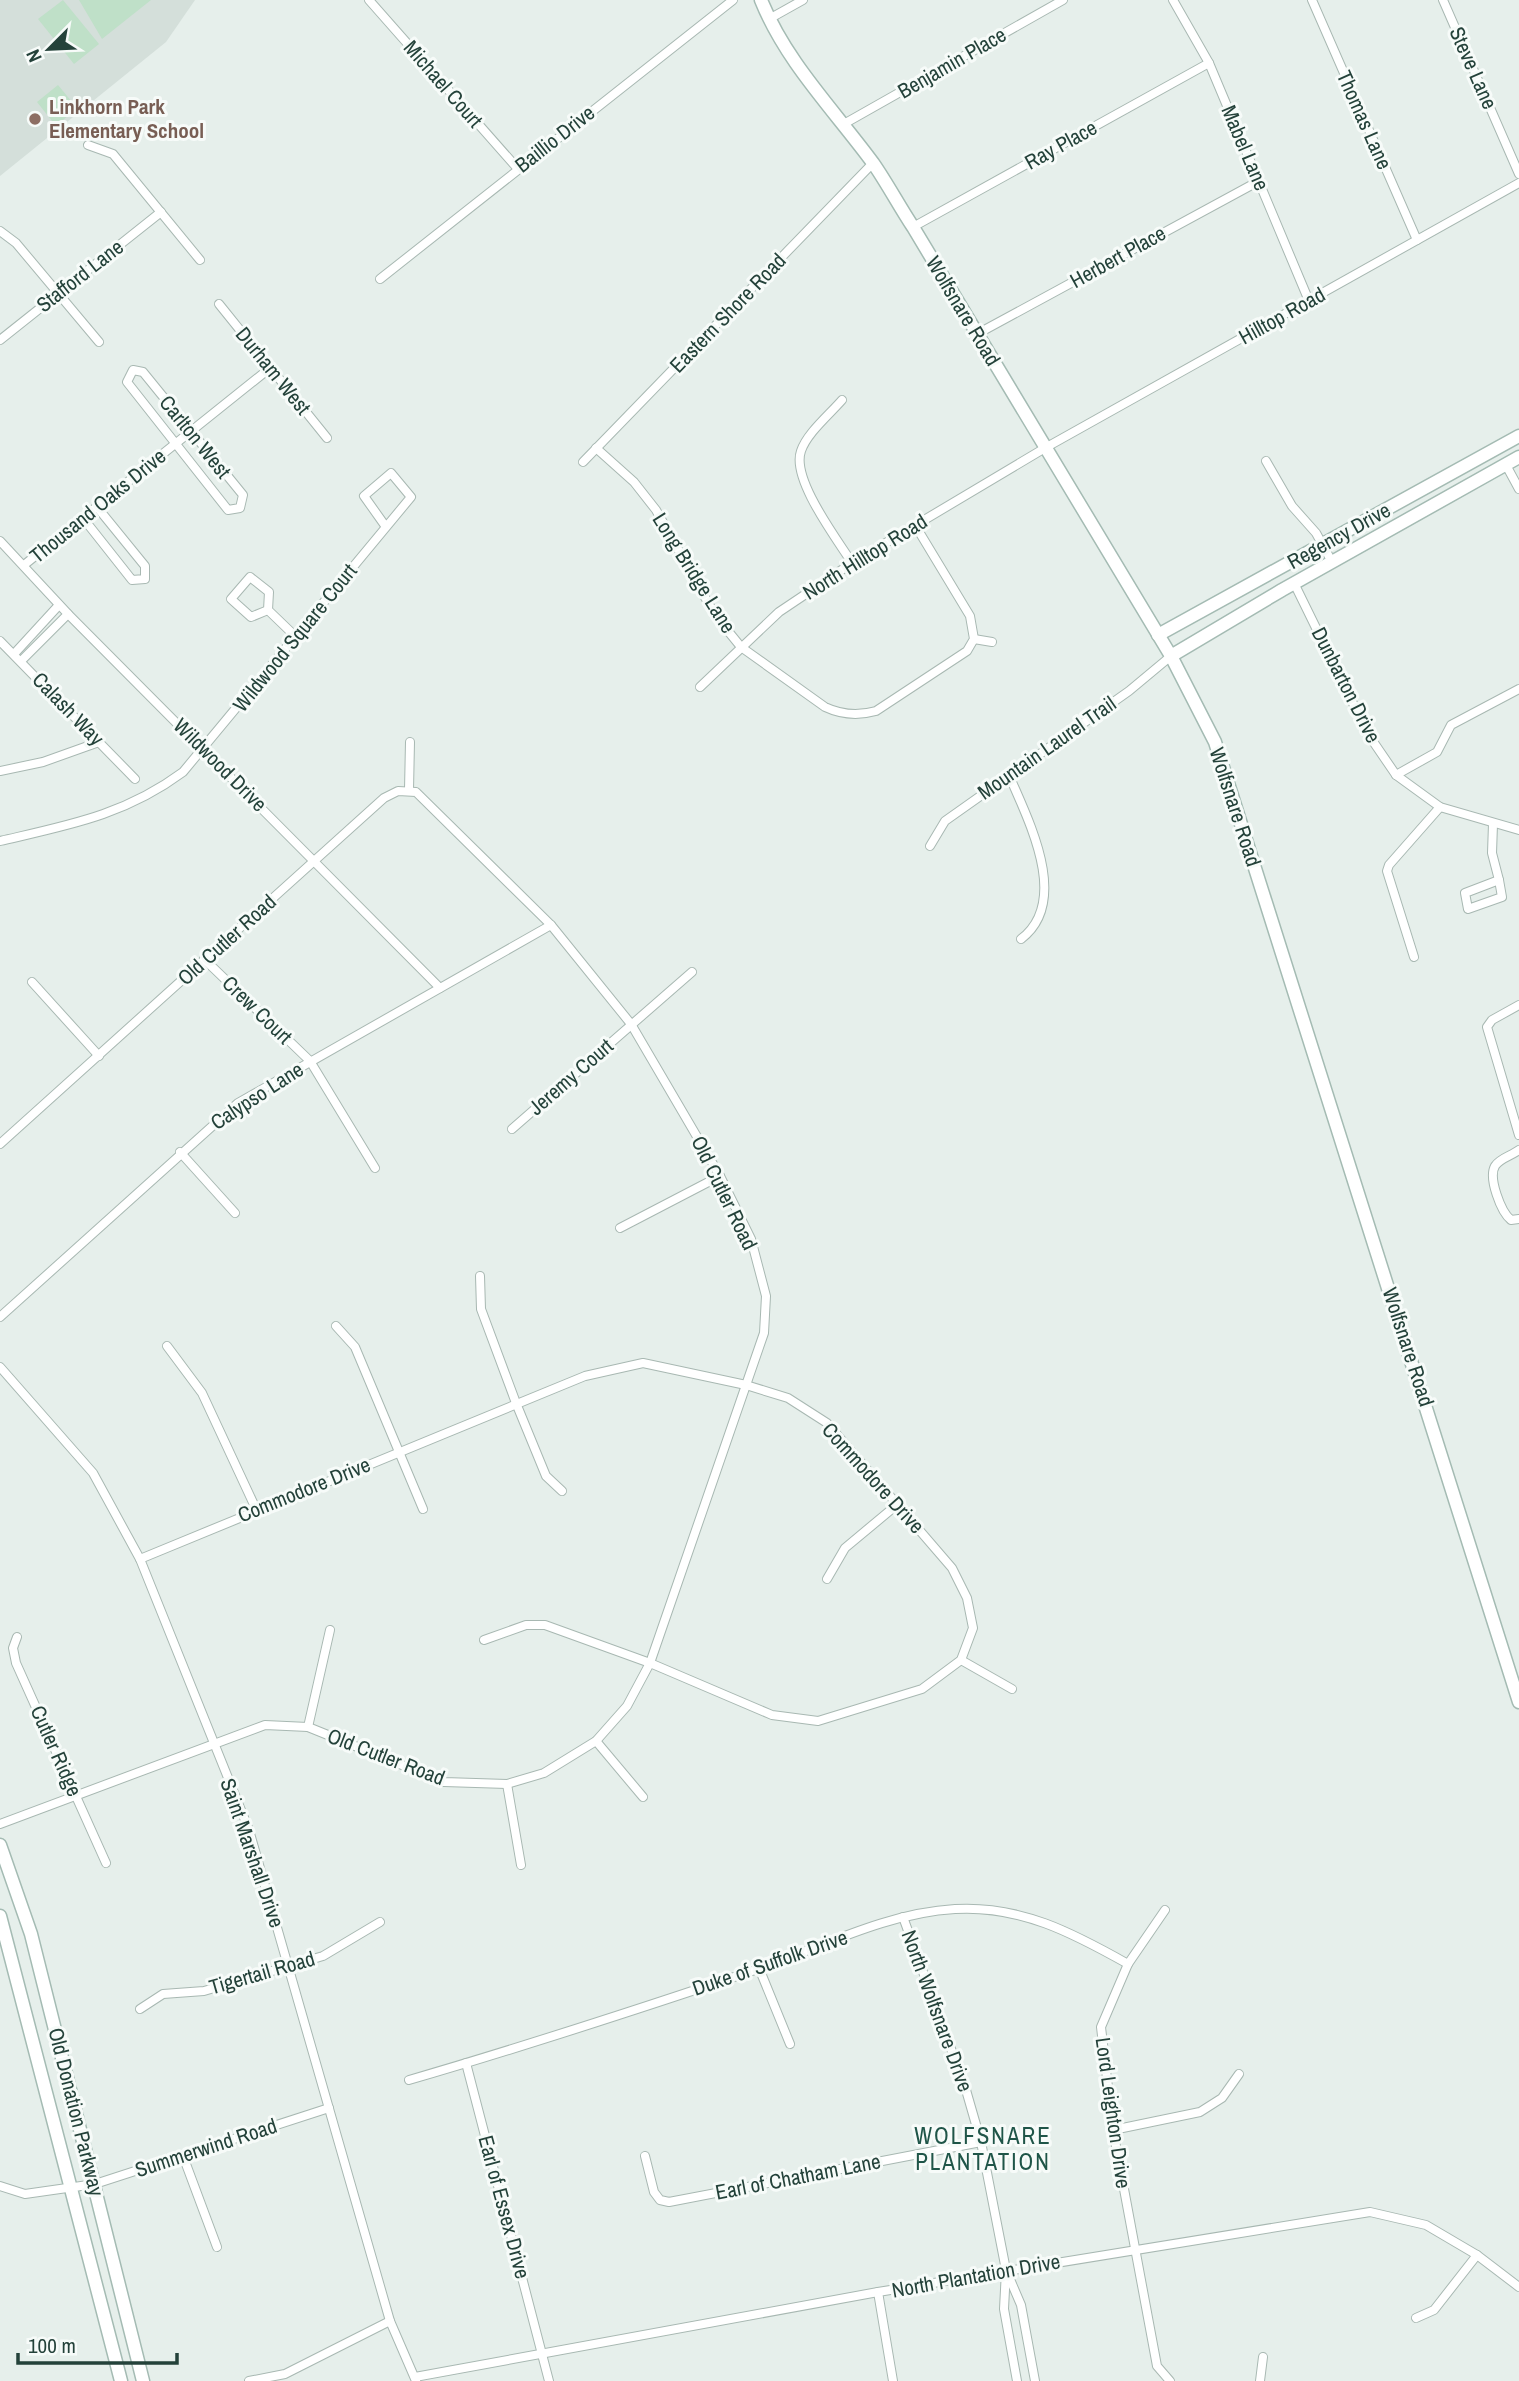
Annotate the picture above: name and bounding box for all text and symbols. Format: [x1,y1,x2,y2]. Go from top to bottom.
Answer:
north arrow [14,14,84,84]
street label: Benjamin Place [892,20,1011,105]
street label: Steve Lane [1442,22,1504,113]
street label: Michael Court [397,34,490,134]
text: N [19,45,48,66]
street label: Thomas Lane [1330,66,1399,174]
place label: Linkhorn Park Elementary School [49,92,204,145]
street label: Baillio Drive [509,98,601,179]
street label: Mabel Lane [1215,101,1276,195]
marker: Linkhorn Park Elementary School [27,111,43,127]
street label: Ray Place [1019,113,1102,176]
street label: Herbert Place [1065,218,1171,295]
street label: Stafford Lane [30,232,129,319]
street label: Eastern Shore Road [663,246,792,379]
street label: Wolfsnare Road [919,250,1008,371]
street label: Hilltop Road [1233,280,1330,351]
street label: Durham West [229,321,318,421]
street label: Carlton West [153,389,238,485]
street label: Thousand Oaks Drive [23,442,172,570]
street label: Regency Drive [1282,495,1396,576]
street label: Long Bridge Lane [646,507,743,638]
street label: North Hilltop Road [797,507,932,606]
street label: Wildwood Square Court [226,557,364,718]
street label: Dunbarton Drive [1305,622,1388,748]
street label: Calash Way [26,665,111,752]
street label: Mountain Laurel Trail [972,689,1122,806]
street label: Wildwood Drive [167,711,274,818]
street label: Wolfsnare Road [1203,744,1268,870]
street label: Old Cutler Road [171,888,282,992]
street label: Crew Court [216,969,299,1050]
street label: Jeremy Court [522,1032,619,1121]
street label: Calypso Lane [205,1055,309,1136]
street label: Old Cutler Road [684,1131,765,1255]
street label: Wolfsnare Road [1376,1284,1441,1410]
street label: Commodore Drive [816,1416,931,1540]
street label: Commodore Drive [233,1450,374,1529]
street label: Cutler Ridge [24,1701,89,1801]
street label: Old Cutler Road [323,1721,449,1792]
street label: Saint Marshall Drive [213,1774,292,1931]
street label: Duke of Suffolk Drive [688,1922,851,2003]
street label: North Wolfsnare Drive [895,1926,980,2096]
street label: Tigertail Road [206,1944,318,2001]
street label: Old Donation Parkway [42,2025,111,2199]
street label: Lord Leighton Drive [1089,2036,1138,2190]
street label: Summerwind Road [131,2111,280,2184]
district label: WOLFSNARE PLANTATION [914,2120,1052,2177]
street label: Earl of Essex Drive [471,2132,538,2282]
street label: Earl of Chatham Lane [713,2146,883,2207]
street label: North Plantation Drive [890,2246,1062,2305]
scale bar [18,2322,177,2366]
text: 100 m [28,2331,76,2360]

